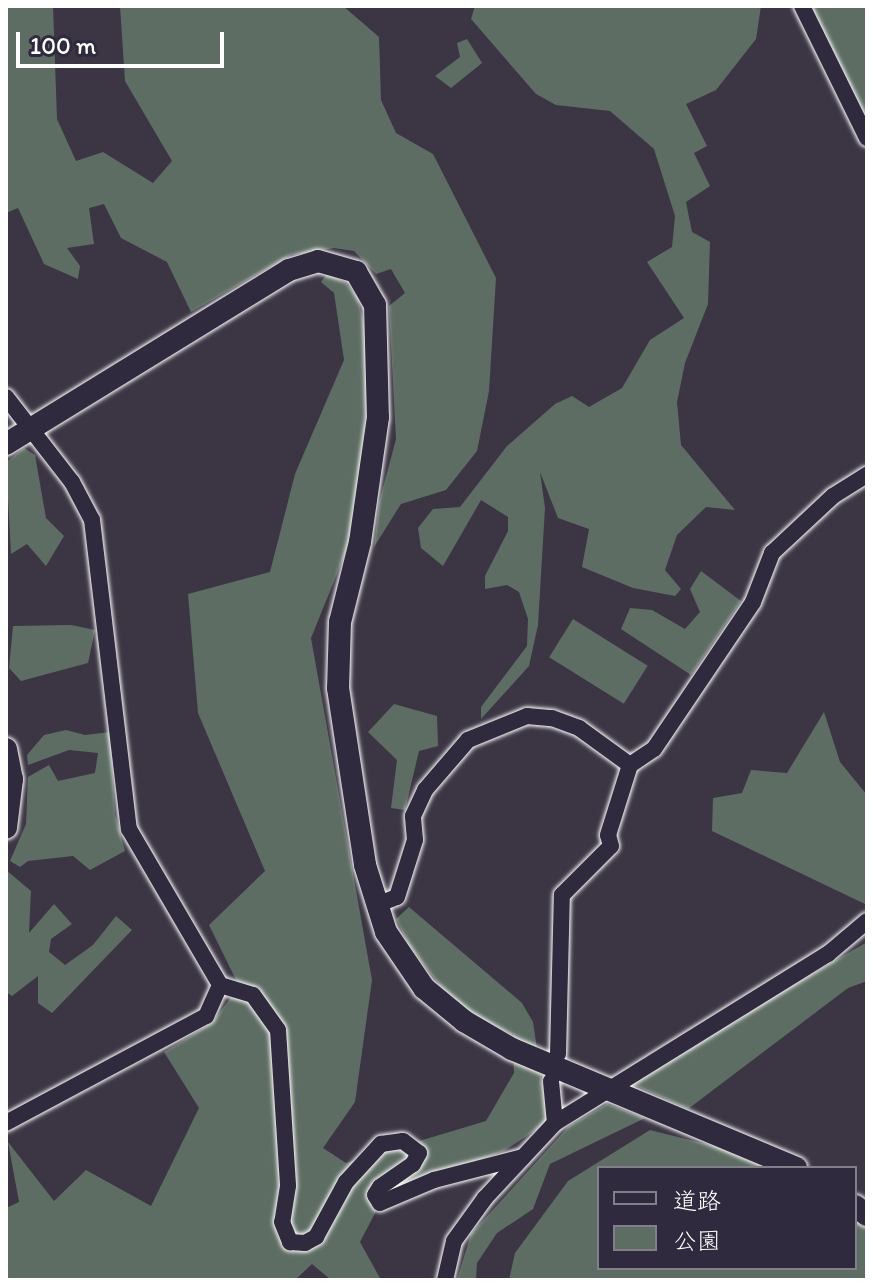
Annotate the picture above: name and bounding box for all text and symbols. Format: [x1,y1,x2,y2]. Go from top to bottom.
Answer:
scale bar [20,16,228,66]
text: 100 m [30,31,96,60]
legend [597,1166,857,1270]
text: 道路 [673,1186,721,1215]
text: 公園 [673,1226,721,1255]

